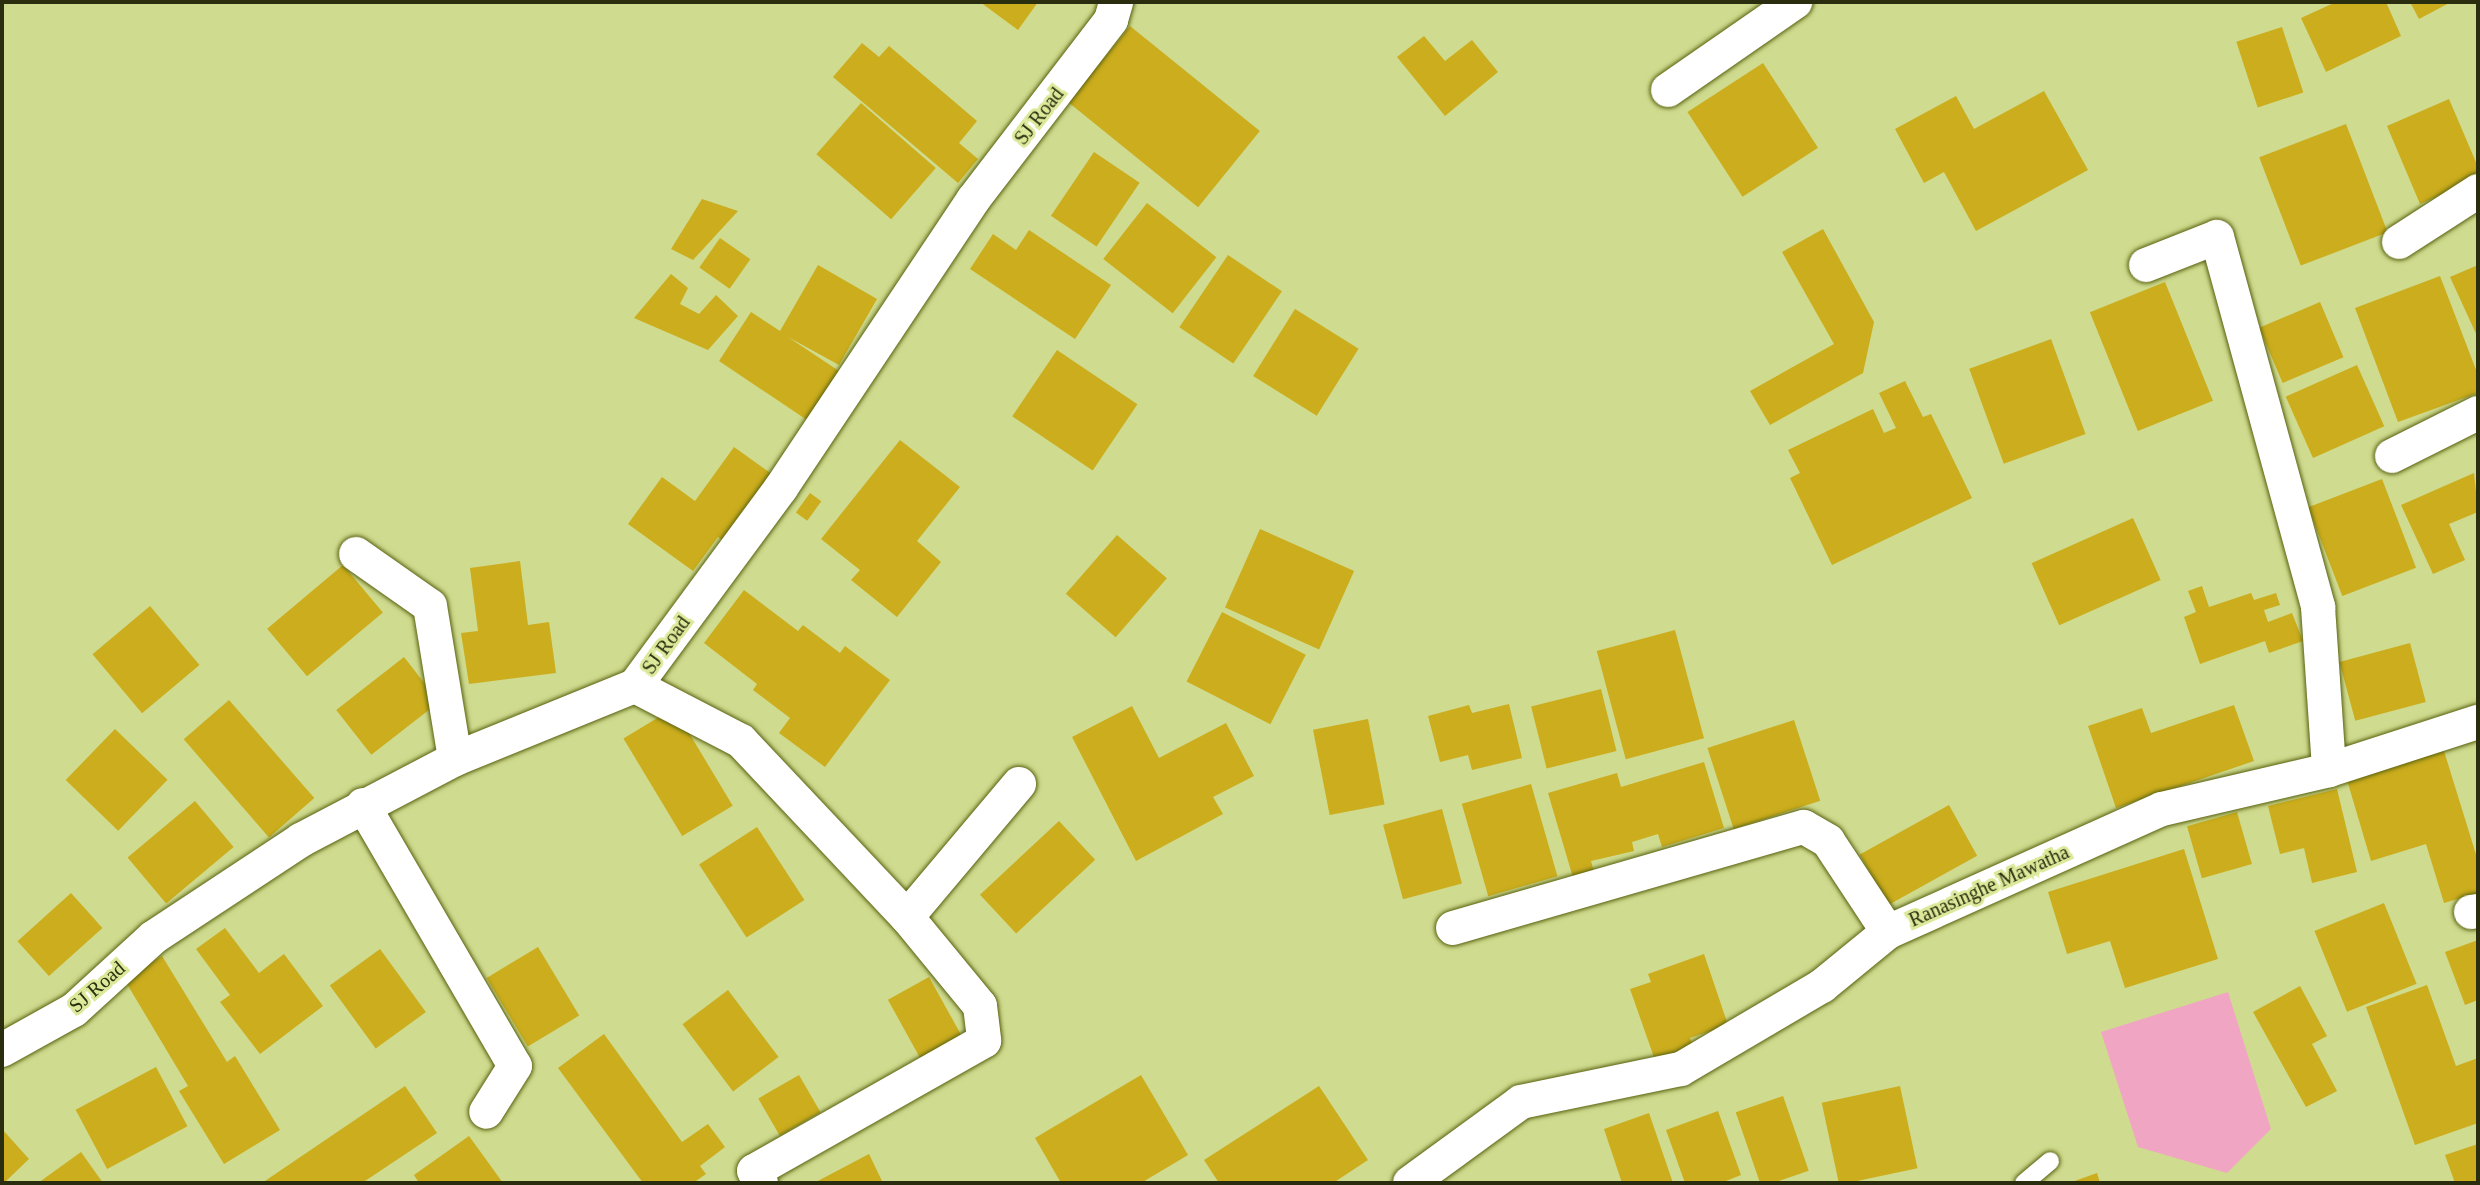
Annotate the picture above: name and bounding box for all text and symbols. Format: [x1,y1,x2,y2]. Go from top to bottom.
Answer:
street label: SJ Road [1009,83,1069,149]
street label: SJ Road [637,611,695,679]
street label: Ranasinghe Mawatha [1905,840,2073,932]
street label: SJ Road [64,956,130,1018]

